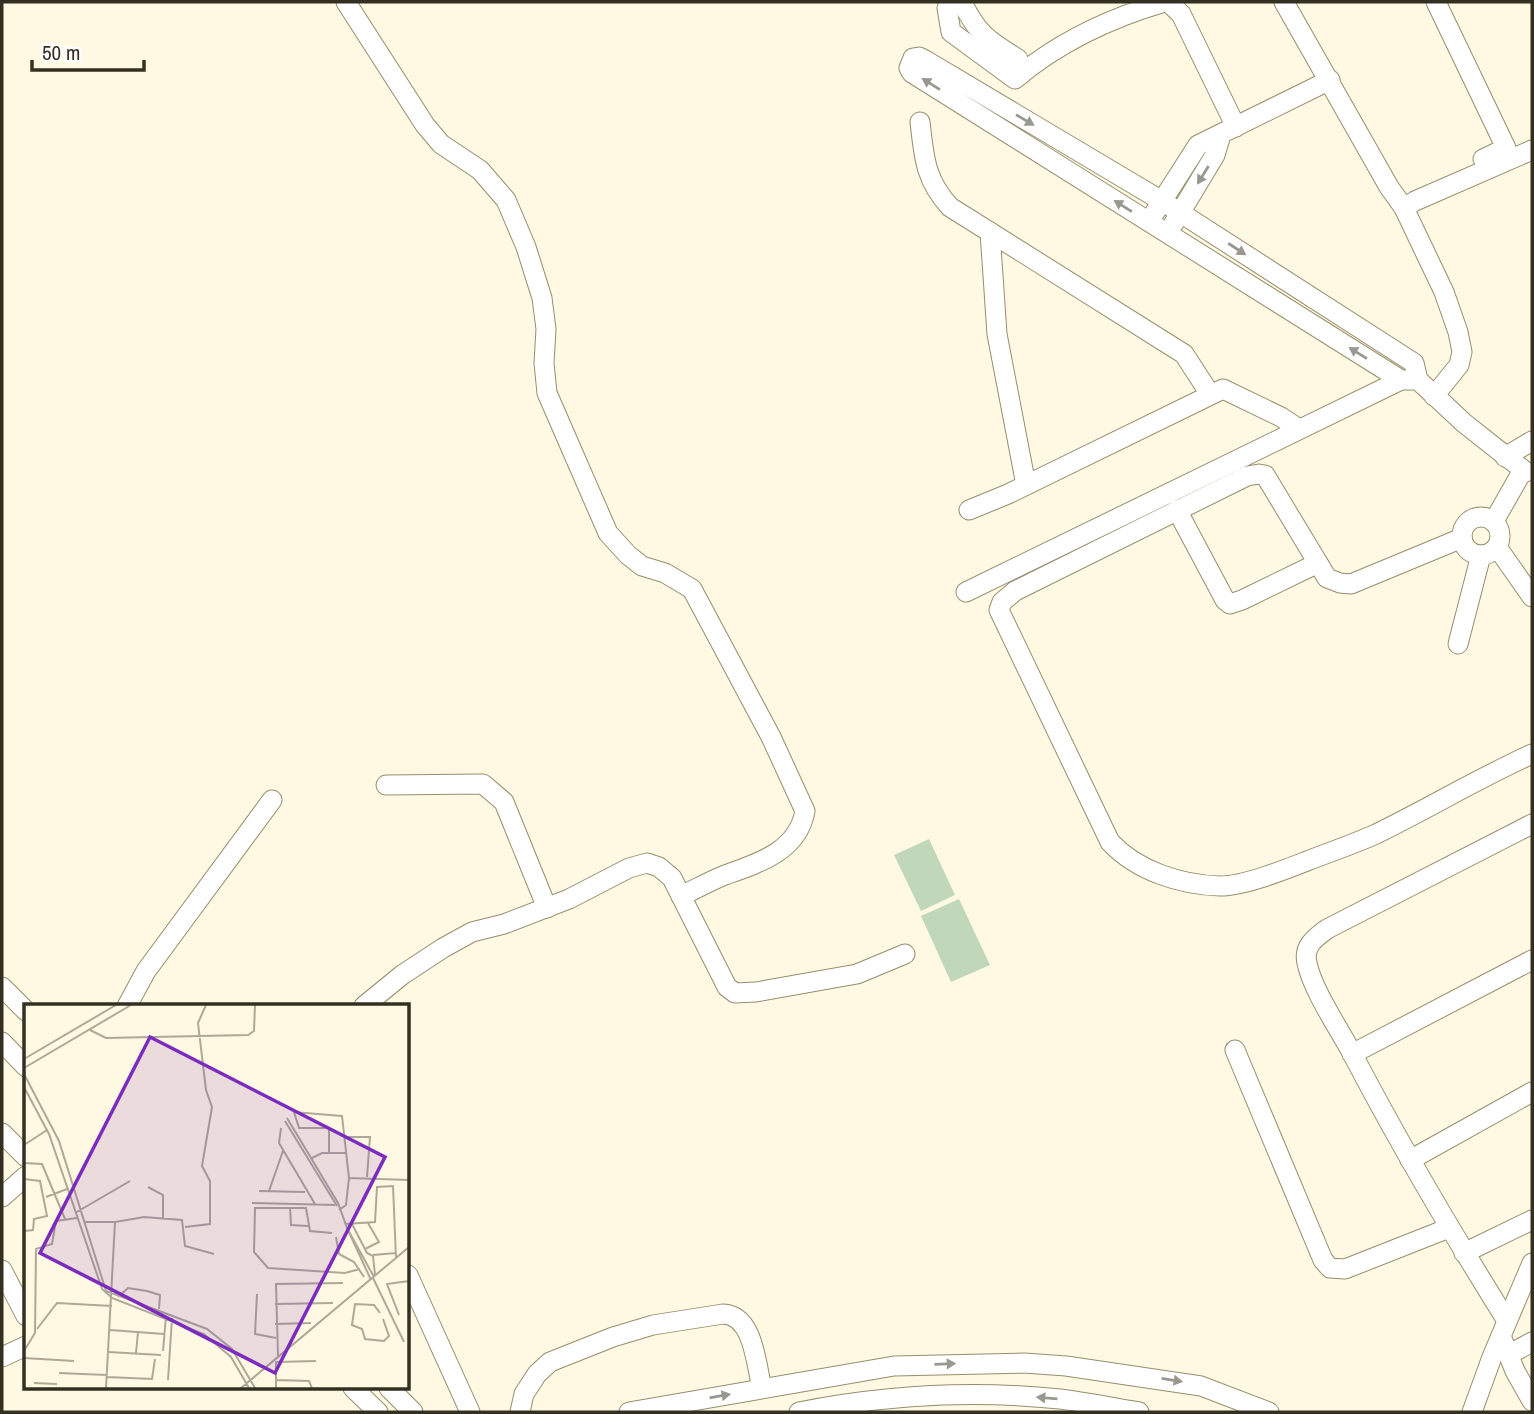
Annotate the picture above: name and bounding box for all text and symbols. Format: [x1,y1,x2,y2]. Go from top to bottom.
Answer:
scale bar [32,28,144,72]
text: 50 m [42,38,80,67]
one-way arrow [922,77,941,90]
one-way arrow [1016,113,1035,126]
one-way arrow [1197,165,1209,184]
one-way arrow [1114,199,1133,212]
one-way arrow [1228,242,1246,256]
one-way arrow [1348,346,1367,359]
inset map [24,1004,410,1390]
one-way arrow [935,1358,957,1369]
one-way arrow [1161,1375,1183,1386]
one-way arrow [709,1390,731,1401]
one-way arrow [1036,1392,1058,1403]

